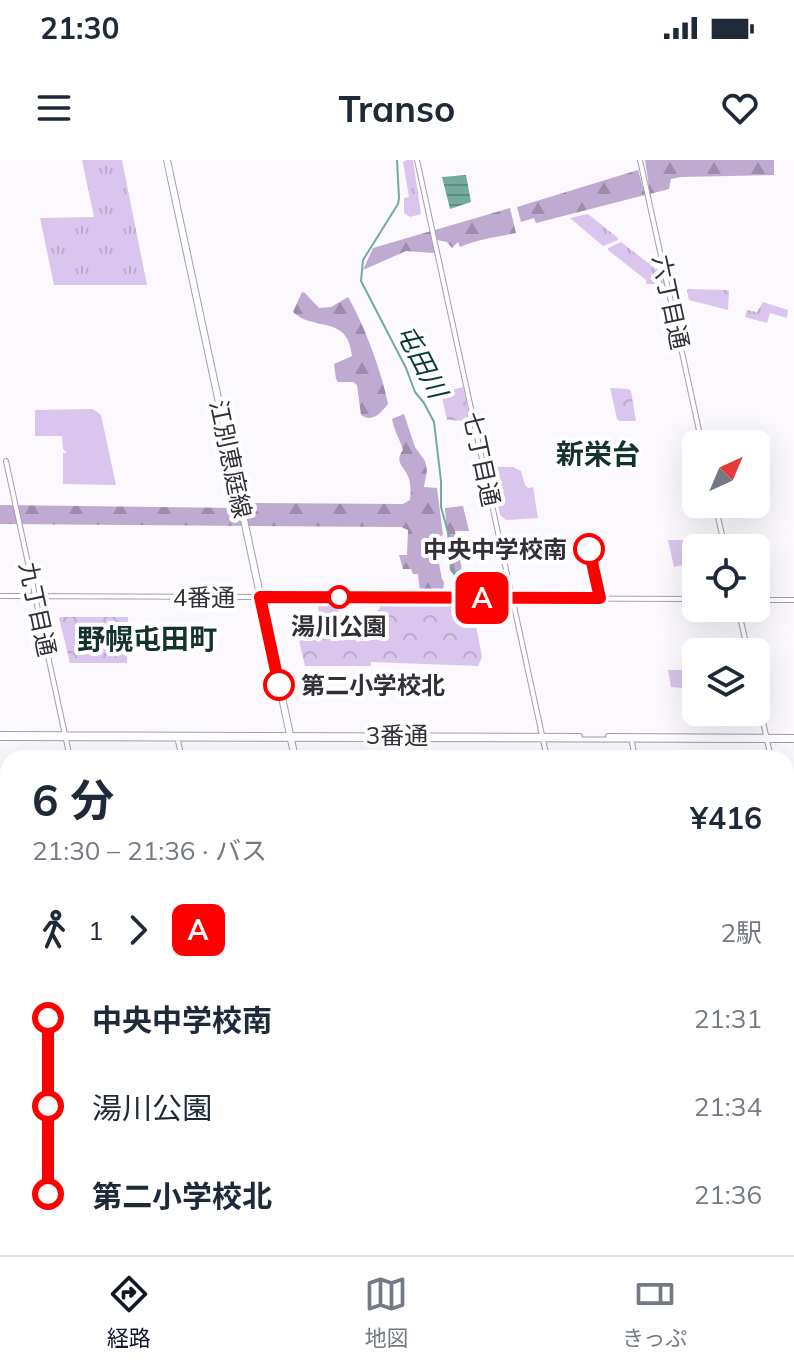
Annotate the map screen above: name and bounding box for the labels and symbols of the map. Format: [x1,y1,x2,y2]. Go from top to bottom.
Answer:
street label: 六丁目通 [646,252,696,352]
water label: 屯田川 [390,319,456,406]
street label: 江別恵庭線 [204,397,258,521]
street label: 七丁目通 [457,409,507,509]
north arrow [682,430,770,518]
district label: 新栄台 [556,436,640,471]
place label: 中央中学校南 [423,534,567,564]
marker: 中央中学校南 [574,534,604,564]
street label: 九丁目通 [13,559,63,659]
line badge: A [456,572,508,624]
street label: 4番通 [173,582,235,612]
marker: 湯川公園 [328,586,350,608]
place label: 湯川公園 [291,611,387,641]
district label: 野幌屯田町 [77,621,217,656]
marker: 第二小学校北 [264,670,294,700]
place label: 第二小学校北 [301,670,445,700]
street label: 3番通 [366,720,428,750]

